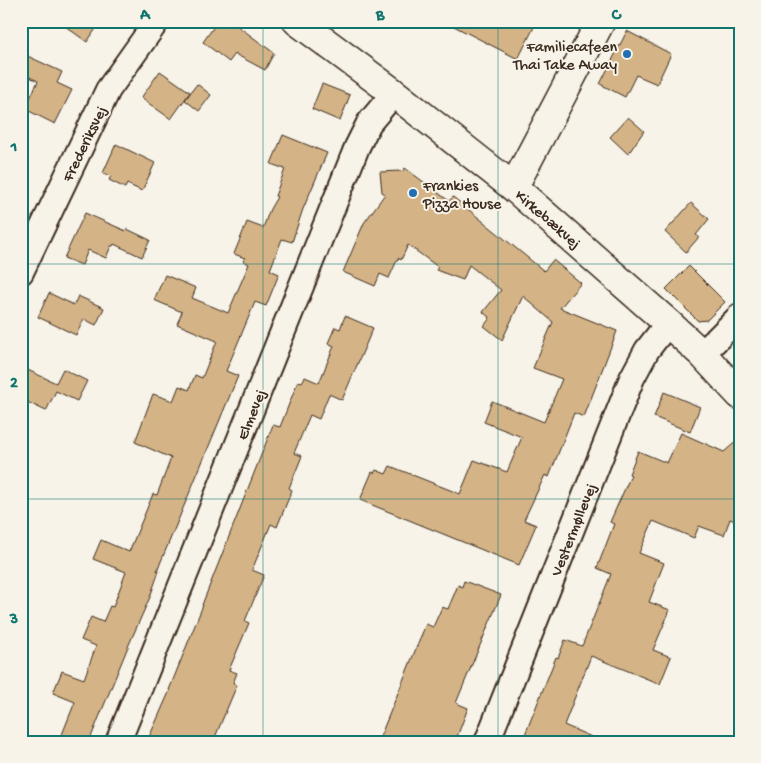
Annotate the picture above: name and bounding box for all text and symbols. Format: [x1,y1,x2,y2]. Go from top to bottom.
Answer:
text: A [139,7,151,26]
text: B [375,7,385,26]
text: C [611,7,622,26]
place label: Familiecafeen Thai Take Away [512,39,617,76]
marker: Familiecafeen Thai Take Away [621,48,633,60]
street label: Frederiksvej [59,104,113,186]
text: 1 [10,139,17,158]
place label: Frankies Pizza House [422,178,502,215]
marker: Frankies Pizza House [407,187,419,199]
street label: Kirkebækvej [510,187,584,254]
text: 2 [10,375,18,394]
street label: Elmevej [234,387,272,443]
street label: Vestermøllevej [548,481,602,580]
text: 3 [9,611,18,630]

